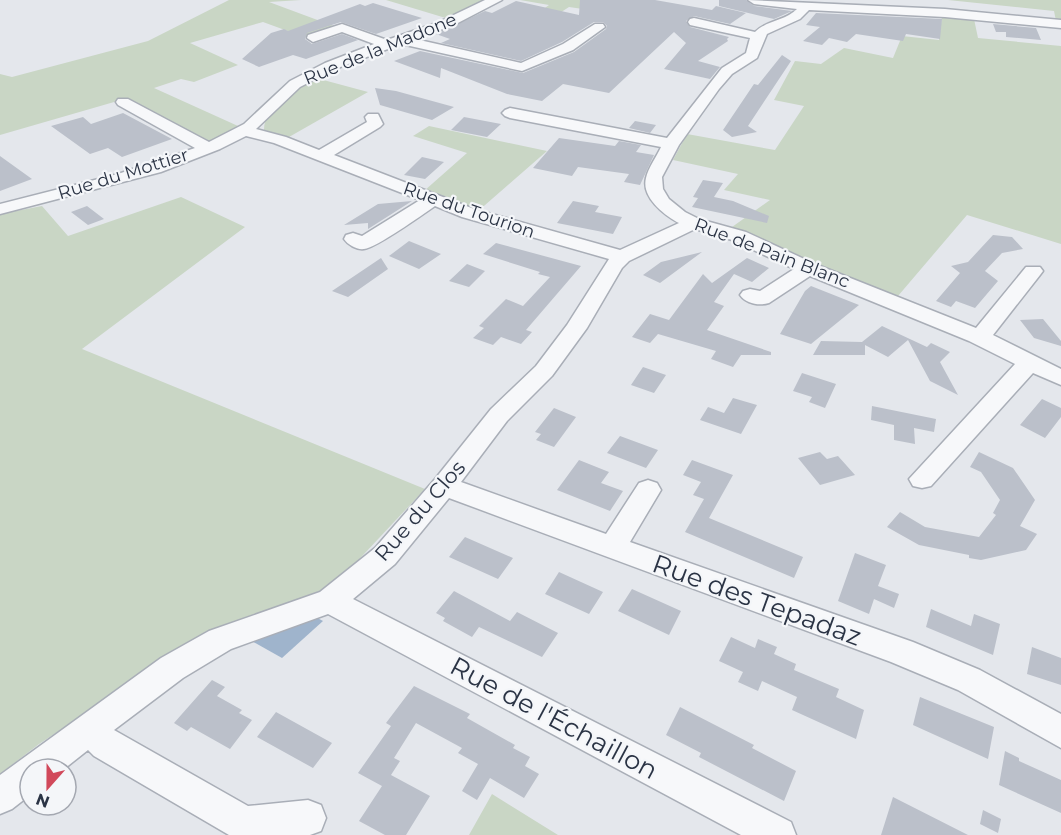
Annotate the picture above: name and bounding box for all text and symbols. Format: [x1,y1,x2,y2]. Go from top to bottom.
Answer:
street label: Rue de la Madone [300,8,460,90]
street label: Rue du Mottier [55,144,191,204]
street label: Rue du Tourion [400,177,538,243]
street label: Rue de Pain Blanc [691,213,853,293]
street label: Rue du Clos [369,455,470,566]
street label: Rue des Tepadaz [648,547,866,653]
street label: Rue de l'Échaillon [445,650,663,786]
north arrow [18,757,78,817]
text: N [33,789,52,812]

